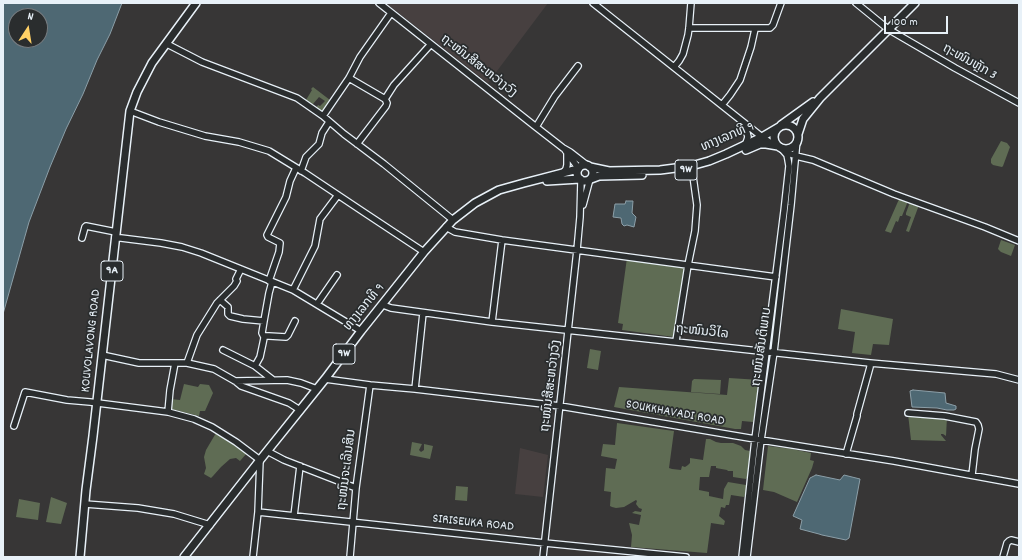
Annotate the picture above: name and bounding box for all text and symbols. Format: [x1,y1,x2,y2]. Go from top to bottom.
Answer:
north arrow [8,8,48,48]
scale bar [886,8,950,34]
text: N [26,9,35,26]
text: 100 m [891,14,918,31]
street label: ຖະໜົນສີສະຫວ່າງວົງ [437,32,519,102]
street label: ຖະໜົນຫຼັກ 3 [939,42,999,84]
street label: ທາງເລກທີ 9 [699,120,757,156]
road number: 9W [675,160,697,180]
road number: 9A [101,261,123,281]
street label: ທາງເລກທີ 9 [341,281,389,335]
street label: KOUVOLAVONG ROAD [79,289,105,393]
street label: ຖະໜົນສັນຕິພາບ [750,306,776,388]
street label: ຖະໜົນວິໄລ [675,322,729,344]
street label: ຖະໜົນສີສະຫວ່າງວົງ [539,339,565,433]
road number: 9W [333,344,355,364]
street label: SOUKKHAVADI ROAD [624,398,726,430]
street label: ຖະໜົນຈະເລີນສິນ [335,429,361,511]
street label: SIRISEUKA ROAD [432,512,514,536]

